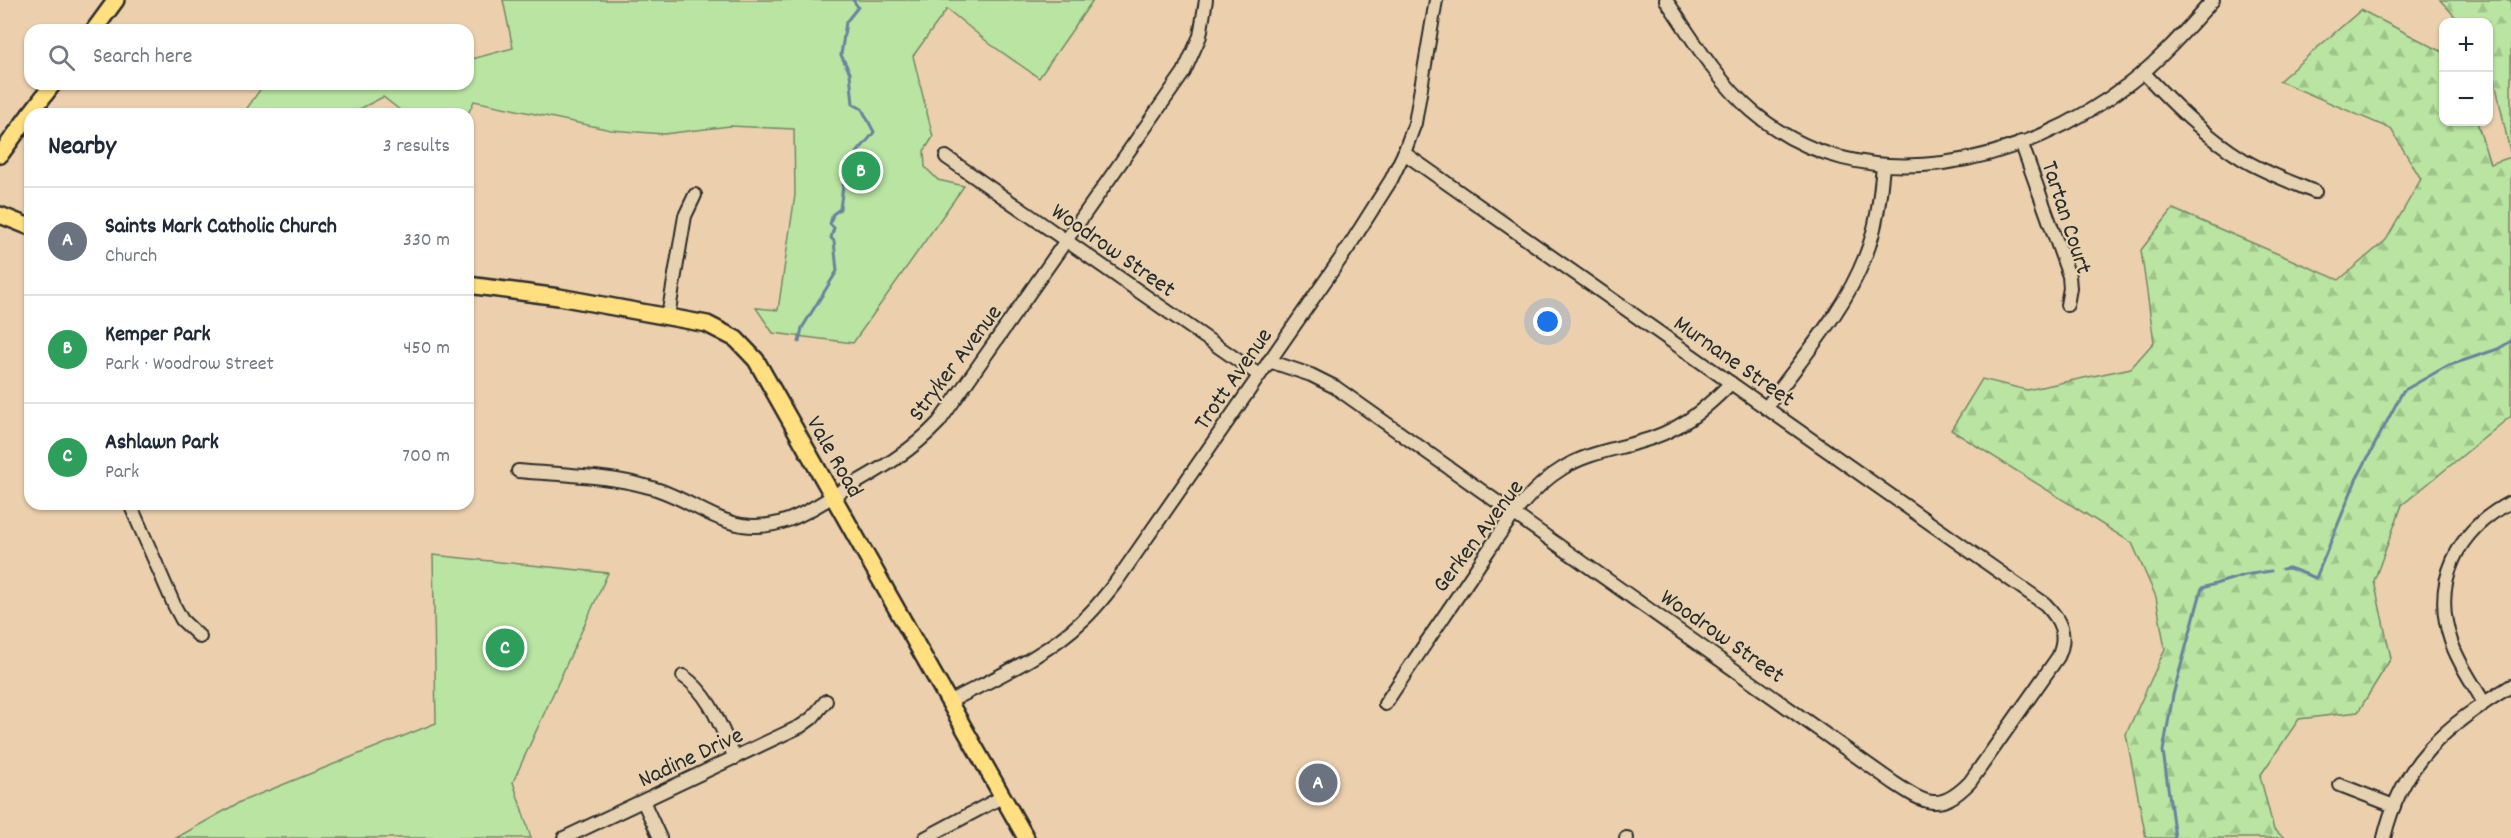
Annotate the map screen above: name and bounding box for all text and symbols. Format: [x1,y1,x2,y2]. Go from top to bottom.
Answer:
map controls [2439,18,2493,126]
button: + [2439,18,2493,72]
search box [24,24,474,90]
icon: search [45,41,78,74]
text: Search here [93,42,192,73]
button: − [2439,72,2493,126]
text: Nearby [48,129,116,166]
text: 3 results [383,133,450,161]
pin: B [842,148,880,194]
street label: Tartan Court [2031,157,2099,279]
street label: Woodrow Street [1043,196,1182,307]
text: Saints Mark Catholic Church [105,212,337,243]
text: A [62,227,73,255]
text: 330 m [403,227,450,255]
text: Church [105,243,157,271]
street label: Stryker Avenue [901,298,1012,429]
your location [1533,307,1562,336]
street label: Murnane Street [1666,308,1801,417]
text: Kemper Park [105,320,210,351]
street label: Trott Avenue [1187,322,1282,438]
text: B [63,335,72,363]
text: 450 m [403,335,450,363]
text: Park · Woodrow Street [105,351,274,379]
street label: Vale Road [796,410,870,505]
text: Ashlawn Park [105,428,219,459]
text: C [63,443,72,471]
text: 700 m [402,443,450,471]
text: Park [105,459,139,487]
street label: Gerken Avenue [1425,473,1533,601]
street label: Woodrow Street [1652,582,1791,693]
pin: C [486,626,524,670]
street label: Nadine Drive [633,720,749,798]
pin: A [1298,760,1338,806]

